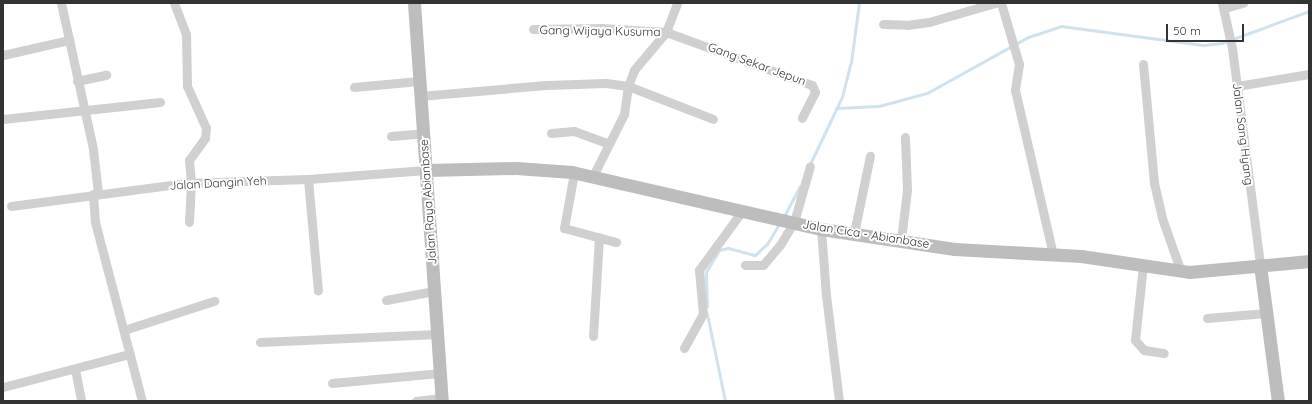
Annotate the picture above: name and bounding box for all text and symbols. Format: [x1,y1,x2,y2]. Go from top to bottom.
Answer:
scale bar [1168,16,1246,42]
street label: Gang Wijaya Kusuma [539,23,661,39]
text: 50 m [1173,23,1201,38]
street label: Gang Sekar Jepun [706,40,808,88]
street label: Jalan Sang Hyang [1230,82,1256,186]
street label: Jalan Raya Abianbase [416,139,440,265]
street label: Jalan Dangin Yeh [169,173,267,193]
street label: Jalan Cica - Abianbase [802,217,930,251]

